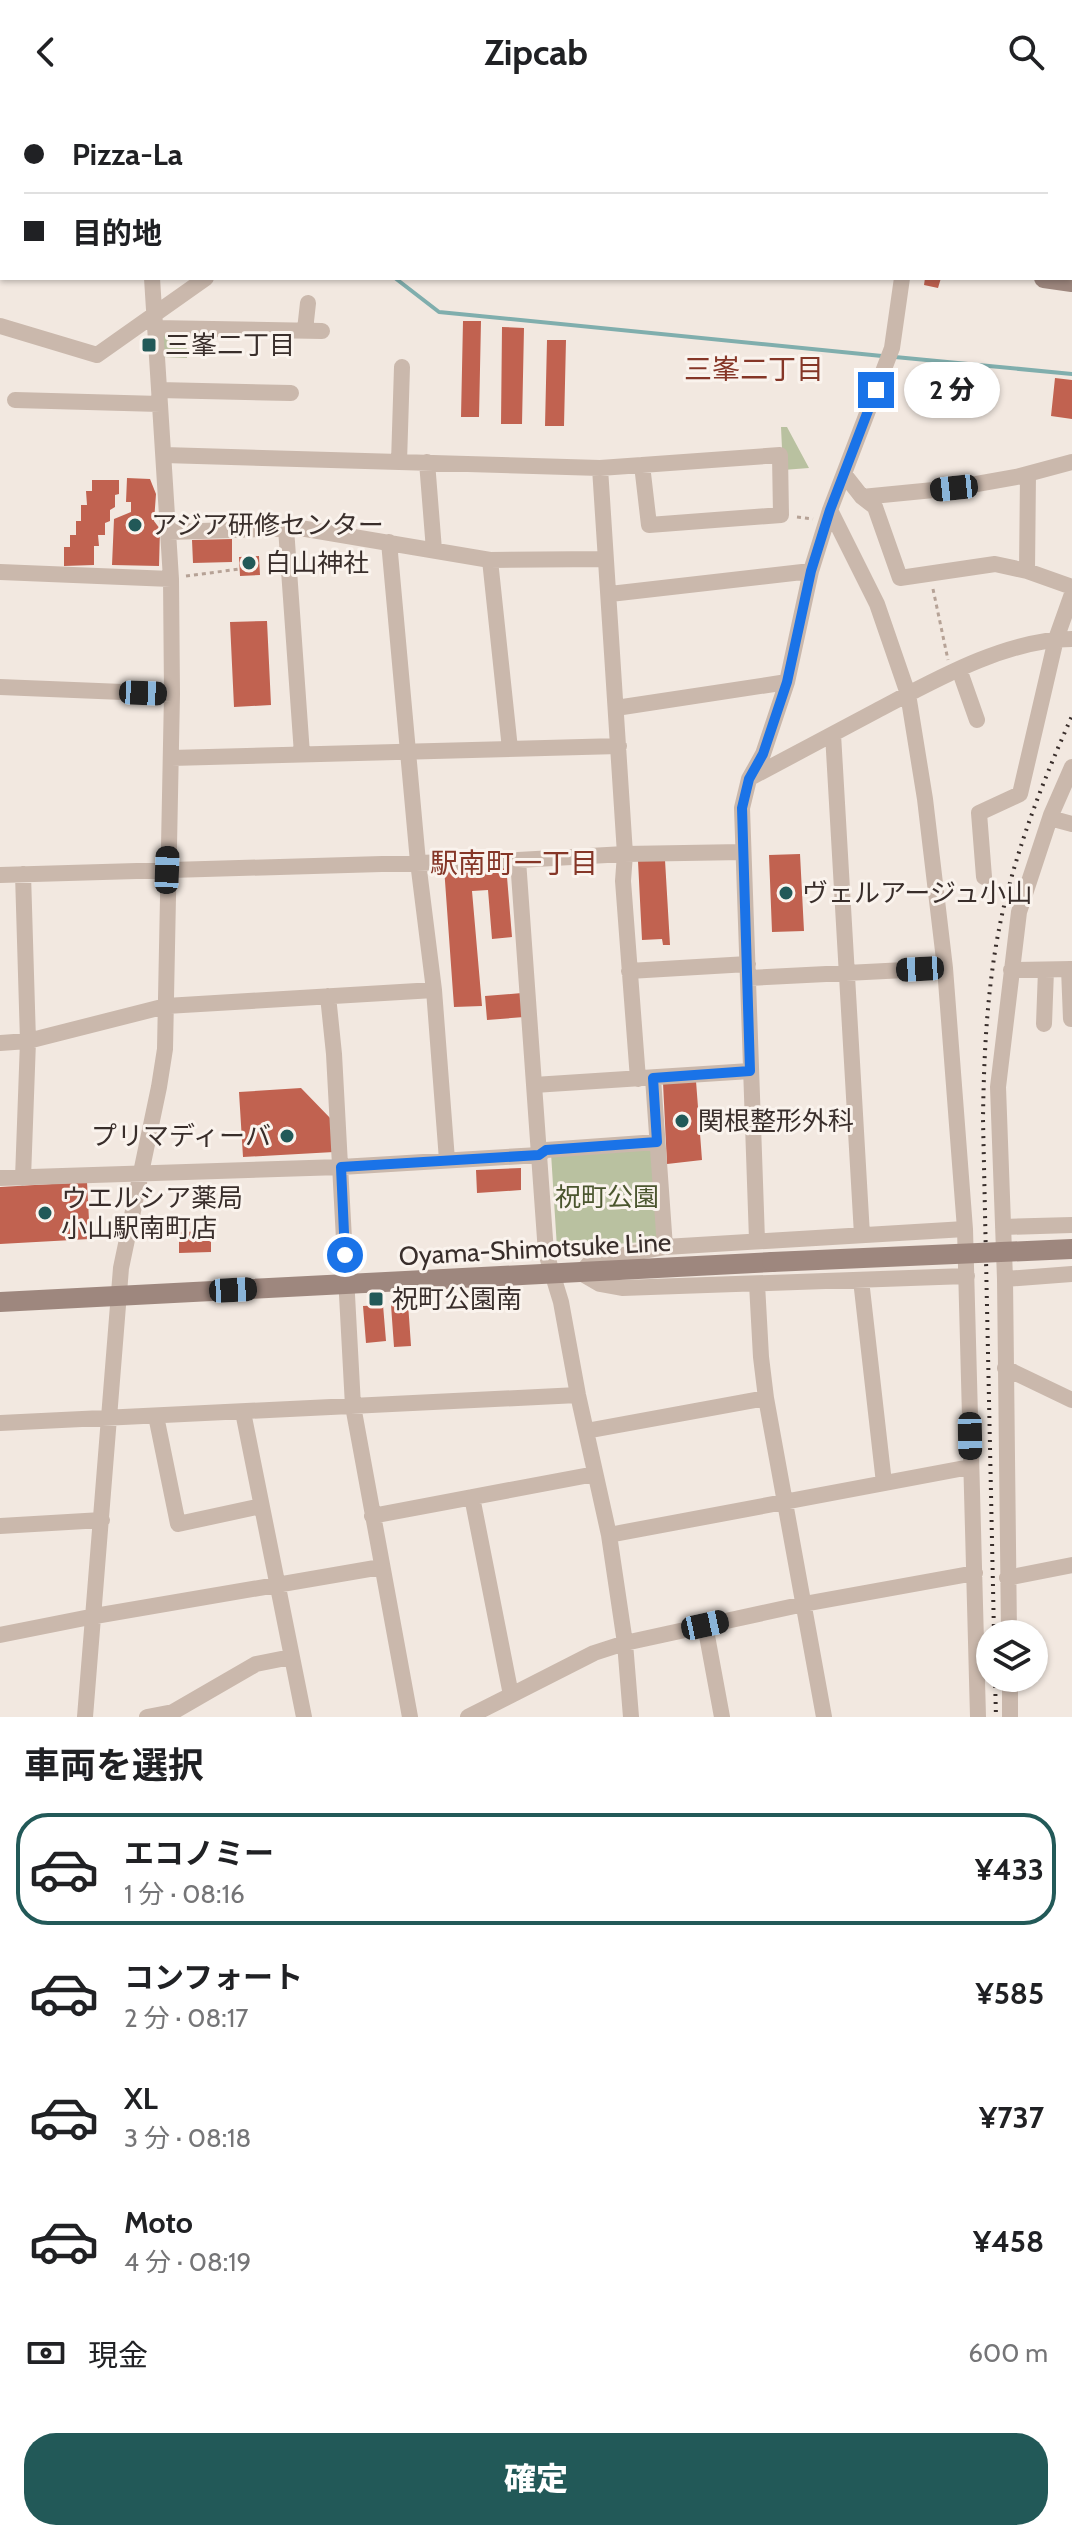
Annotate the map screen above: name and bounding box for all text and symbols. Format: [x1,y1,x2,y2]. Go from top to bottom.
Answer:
icon: back [24,30,68,74]
text: Zipcab [484,30,588,74]
icon: search [1004,30,1048,74]
text: Pizza-La [72,136,183,173]
text: 目的地 [72,215,162,252]
place label: 三峯二丁目 [165,329,295,361]
marker: 三峯二丁目 [140,336,158,354]
district label: 三峯二丁目 [684,352,824,386]
callout: 2 分 [904,362,1000,418]
route end [858,372,894,408]
text: 2 分 [929,374,975,406]
car [929,474,979,502]
place label: アジア研修センター [151,509,384,541]
marker: アジア研修センター [126,516,144,534]
place label: 白山神社 [265,547,369,579]
marker: 白山神社 [240,554,258,572]
car [119,680,167,706]
car [154,846,180,894]
district label: 駅南町一丁目 [430,846,598,880]
place label: ヴェルアージュ小山 [802,877,1032,909]
marker: ヴェルアージュ小山 [777,884,795,902]
car [895,956,945,982]
place label: 関根整形外科 [698,1105,854,1137]
marker: 関根整形外科 [673,1112,691,1130]
place label: プリマディーバ [91,1120,271,1152]
marker: プリマディーバ [278,1127,296,1145]
park label: 祝町公園 [555,1181,659,1213]
place label: ウエルシア薬局 小山駅南町店 [61,1182,243,1244]
marker: ウエルシア薬局 小山駅南町店 [36,1204,54,1222]
street label: Oyama-Shimotsuke Line [398,1226,672,1272]
route start [327,1237,363,1273]
car [208,1277,258,1303]
place label: 祝町公園南 [392,1283,522,1315]
marker: 祝町公園南 [367,1290,385,1308]
car [958,1412,982,1460]
car [679,1608,731,1642]
map controls [976,1620,1048,1692]
button: layers [976,1620,1048,1692]
text: 車両を選択 [24,1743,204,1787]
icon: car [28,1833,100,1905]
text: エコノミー [124,1835,274,1872]
text: ¥433 [975,1851,1044,1888]
text: 1 分 · 08:16 [124,1878,245,1910]
icon: car [28,1957,100,2029]
text: コンフォート [124,1959,303,1996]
text: ¥585 [976,1975,1044,2012]
text: 2 分 · 08:17 [124,2002,248,2034]
text: XL [124,2080,158,2117]
icon: car [28,2081,100,2153]
text: ¥737 [979,2099,1044,2136]
text: 3 分 · 08:18 [124,2122,251,2154]
text: Moto [124,2204,193,2241]
icon: car [28,2205,100,2277]
text: ¥458 [973,2223,1044,2260]
text: 4 分 · 08:19 [124,2246,251,2278]
icon: cash [24,2331,68,2375]
text: 現金 [88,2337,148,2374]
text: 600 m [968,2337,1048,2369]
button: 確定 [24,2433,1048,2525]

